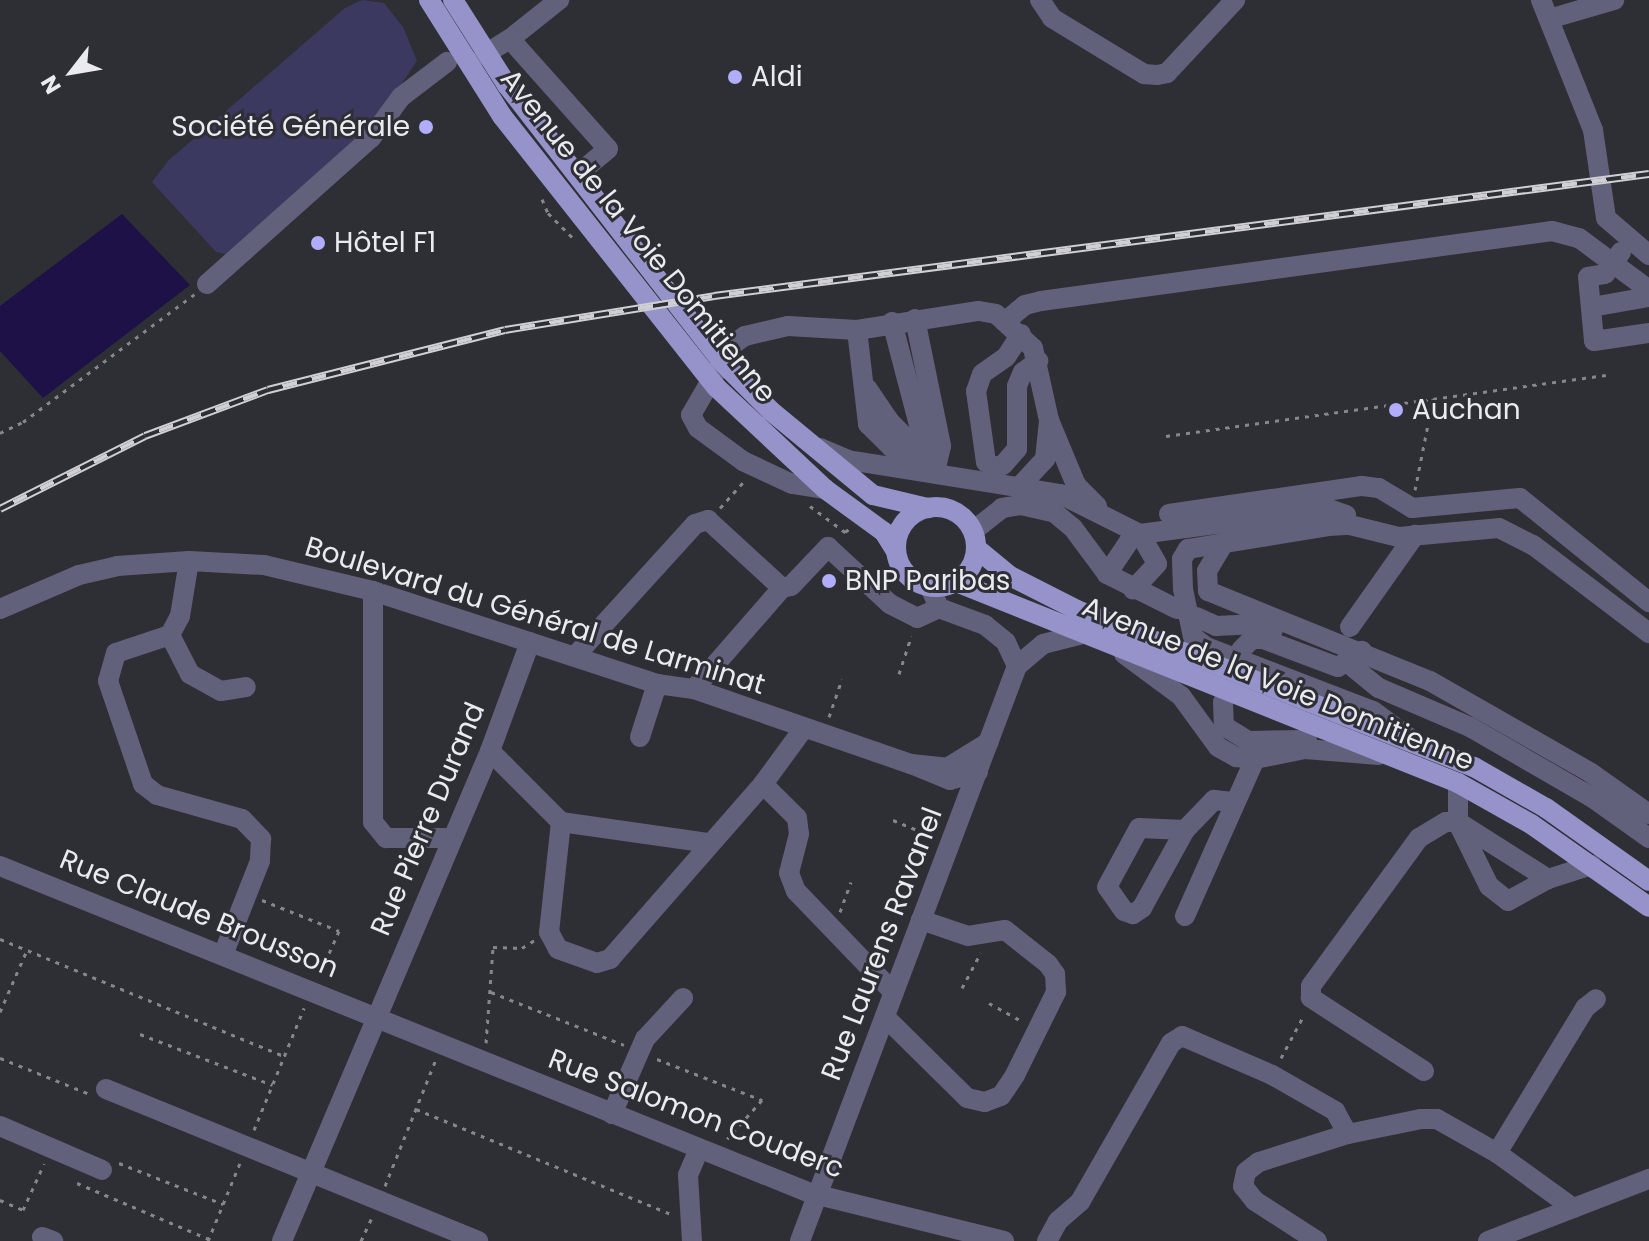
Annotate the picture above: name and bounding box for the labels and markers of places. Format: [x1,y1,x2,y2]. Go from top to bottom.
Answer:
place label: Aldi [751,60,803,94]
marker: Aldi [726,68,744,86]
place label: Société Générale [171,110,410,144]
marker: Société Générale [417,118,435,136]
place label: Hôtel F1 [334,226,436,260]
marker: Hôtel F1 [309,234,327,252]
place label: Auchan [1412,393,1521,427]
marker: Auchan [1387,401,1405,419]
place label: BNP Paribas [845,564,1010,598]
marker: BNP Paribas [820,572,838,590]

